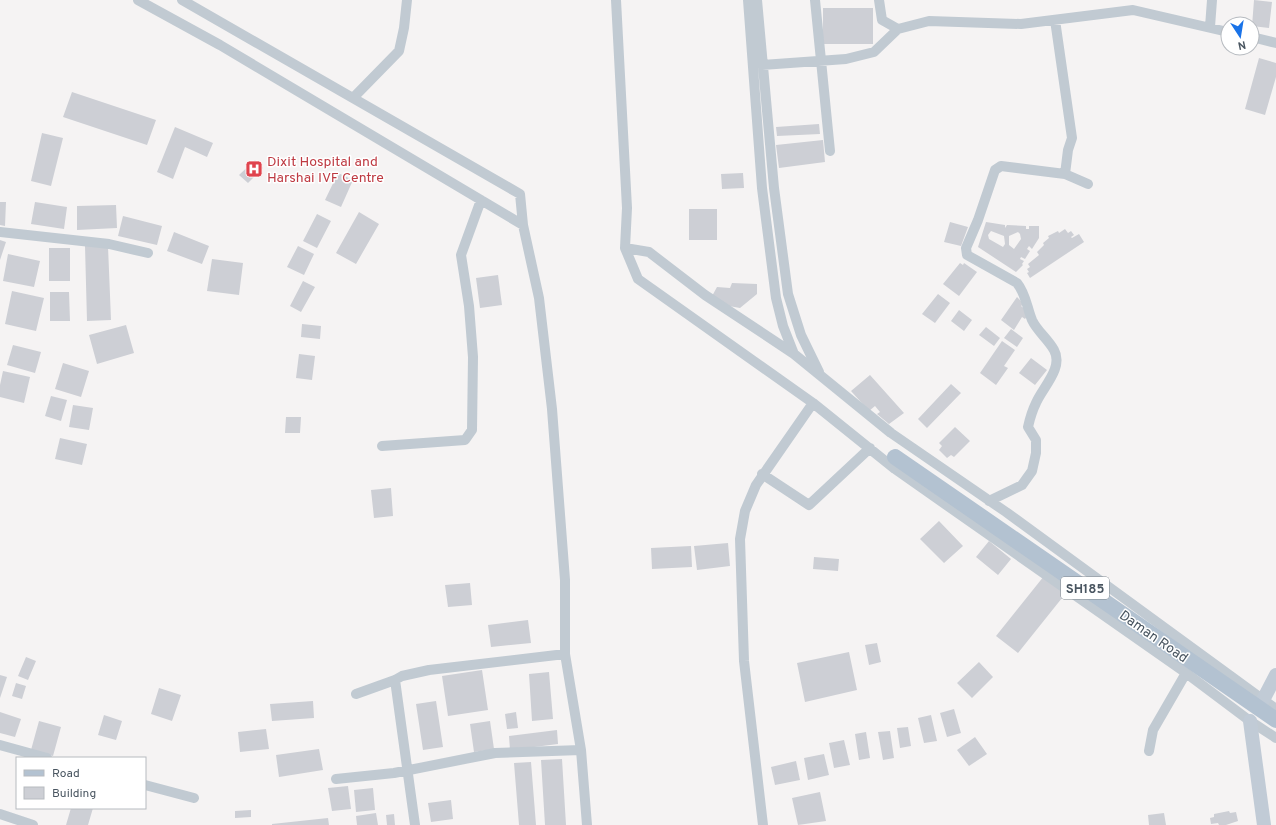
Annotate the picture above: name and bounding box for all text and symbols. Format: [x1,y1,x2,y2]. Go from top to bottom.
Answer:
north arrow [1220,16,1260,56]
text: N [1237,37,1247,52]
place label: Dixit Hospital and Harshai IVF Centre [267,154,384,187]
hospital icon: Dixit Hospital and Harshai IVF Centre [244,159,264,179]
road number: SH185 [1061,577,1109,599]
street label: Daman Road [1116,607,1191,667]
legend [16,757,146,809]
text: Road [52,766,80,782]
text: Building [52,786,96,802]

